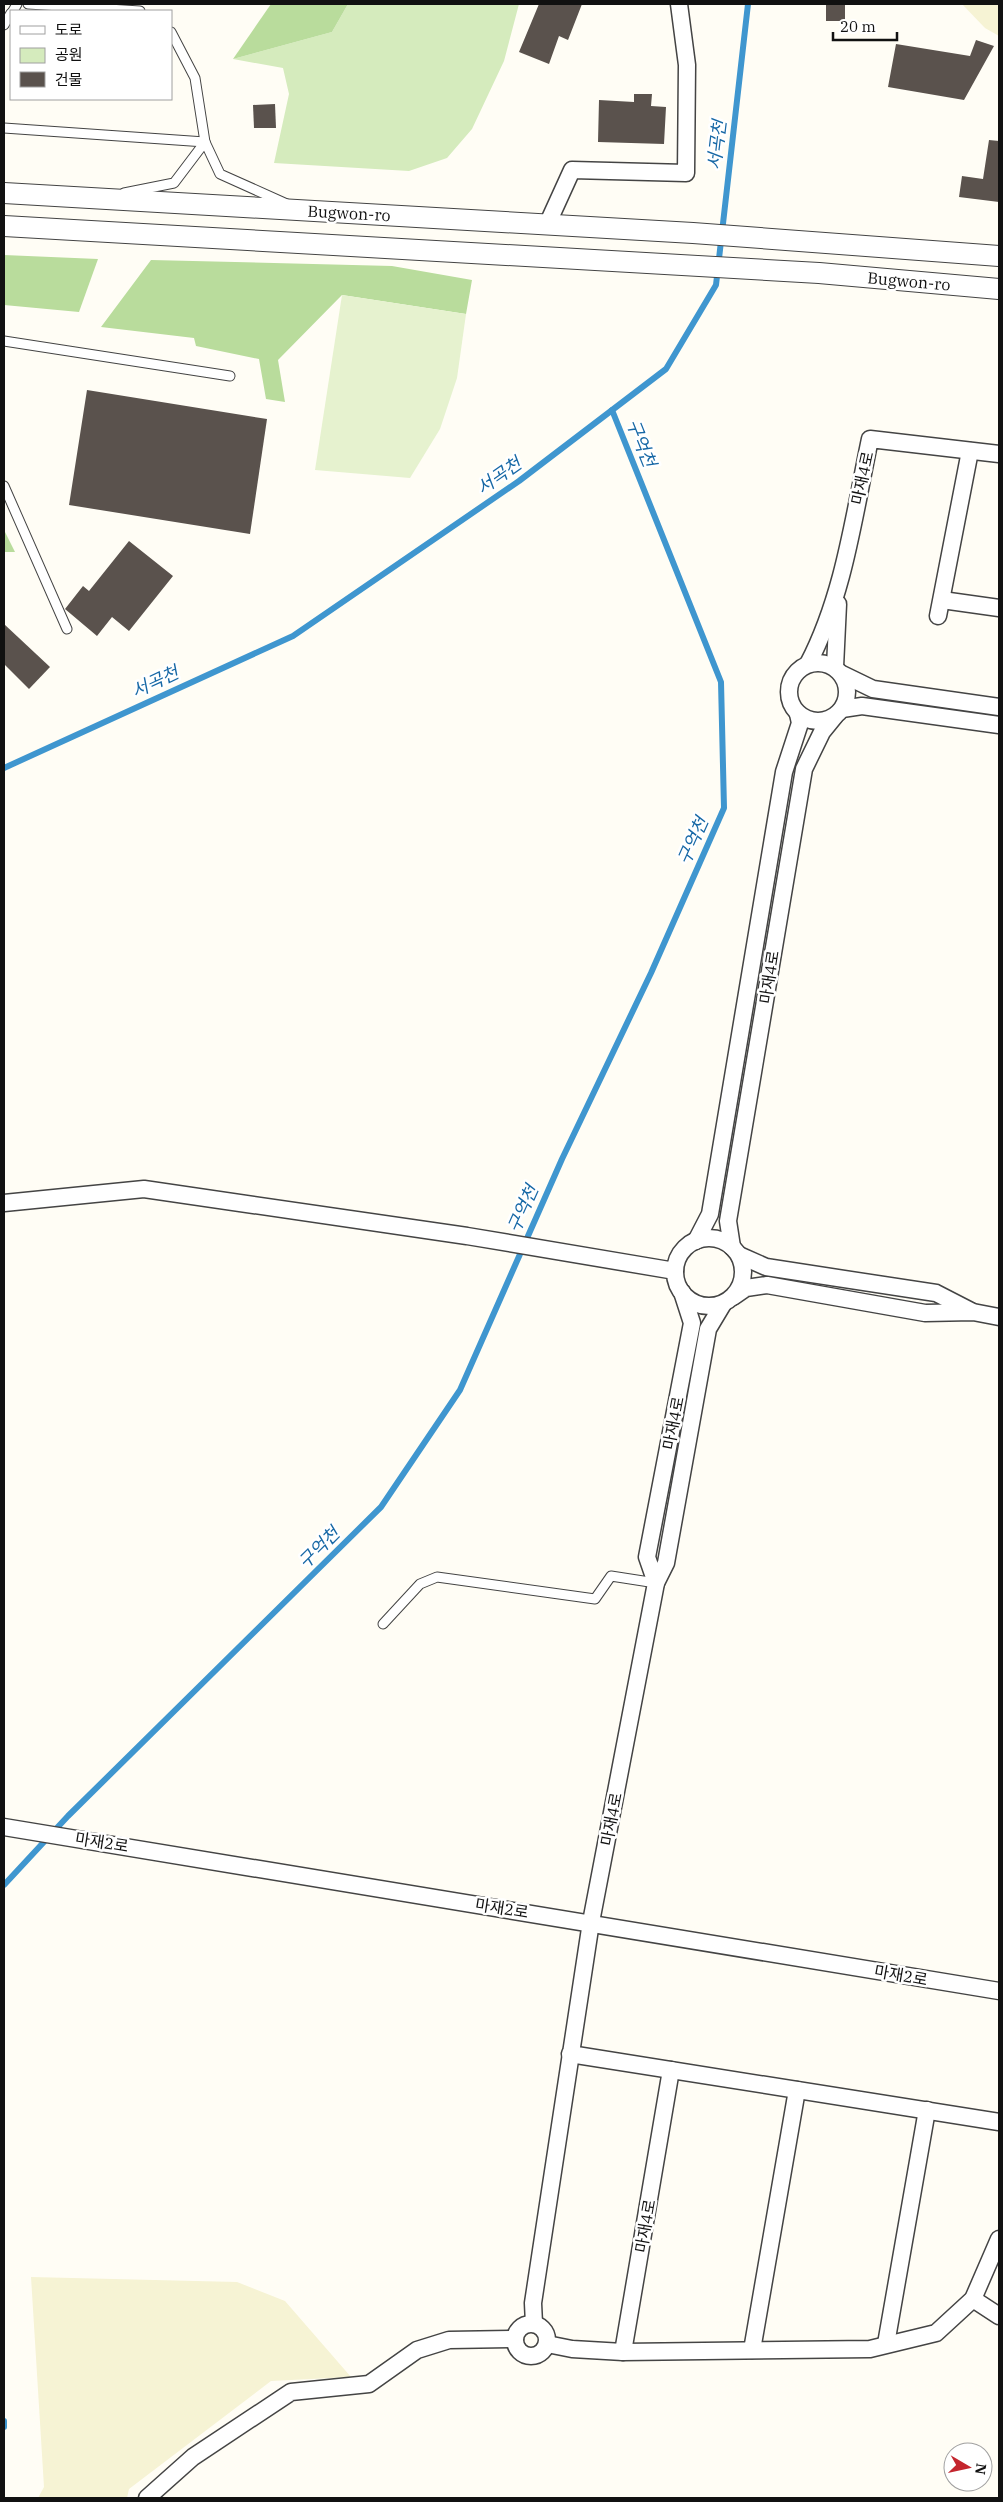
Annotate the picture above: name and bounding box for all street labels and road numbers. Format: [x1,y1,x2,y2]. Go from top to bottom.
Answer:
street label: Bugwon-ro [307,201,391,225]
street label: Bugwon-ro [867,267,951,295]
street label: 마재4로 [847,449,877,506]
street label: 마재4로 [755,949,783,1005]
street label: 마재4로 [658,1394,688,1451]
street label: 마재4로 [596,1790,626,1847]
street label: 마재2로 [74,1828,130,1856]
street label: 마재2로 [474,1894,530,1922]
street label: 마재2로 [873,1960,929,1990]
street label: 마재4로 [630,2198,660,2254]

